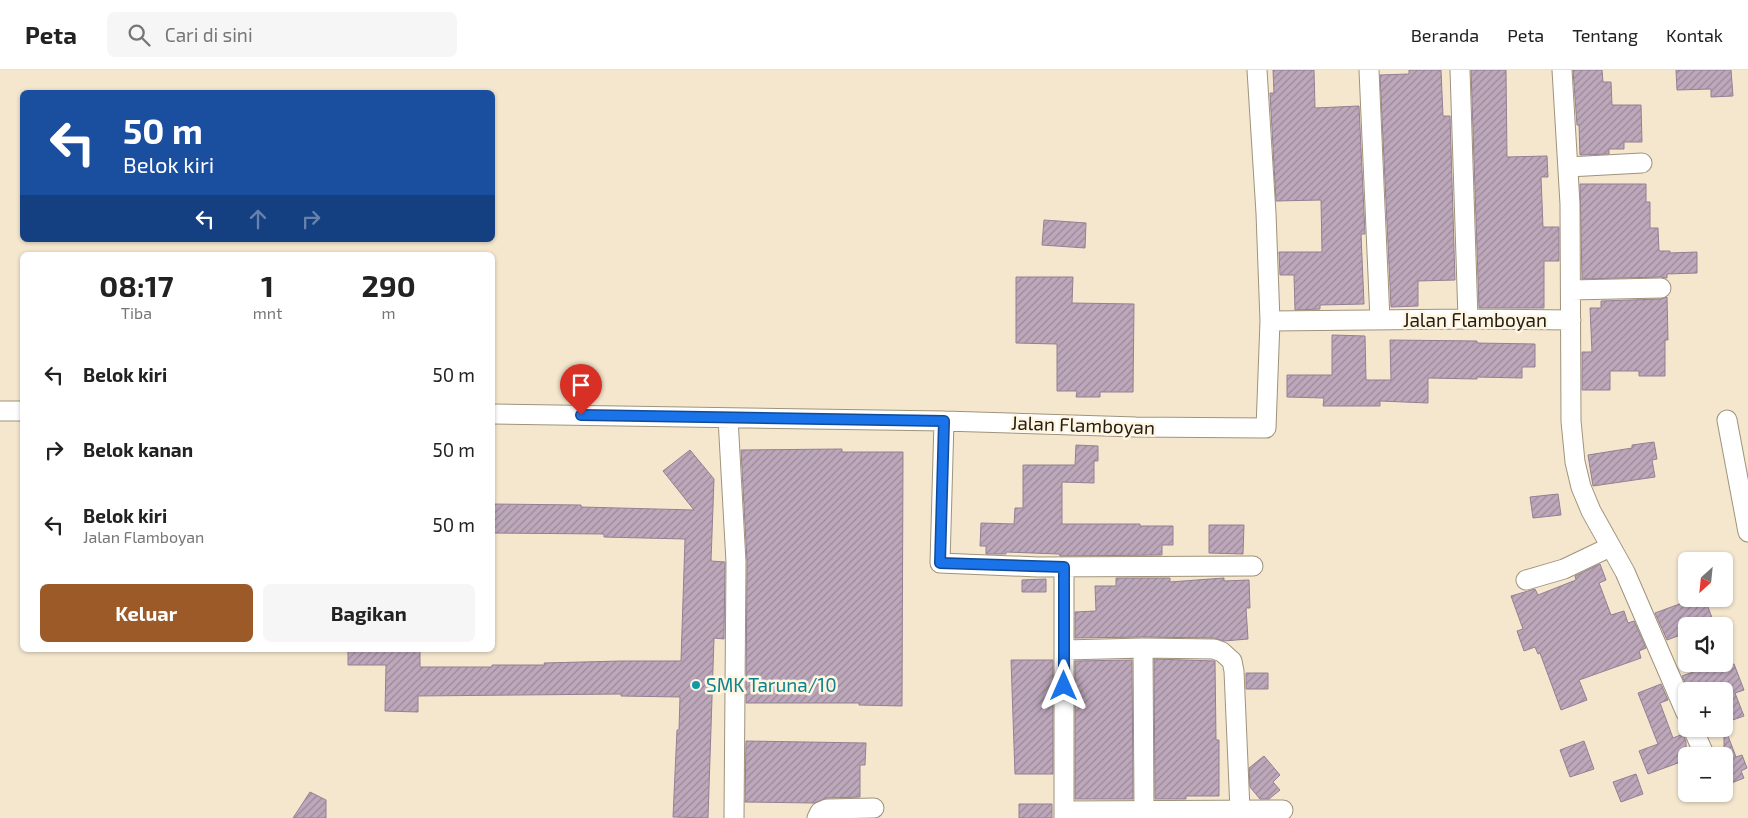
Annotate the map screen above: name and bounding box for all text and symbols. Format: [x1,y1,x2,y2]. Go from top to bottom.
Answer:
search box [107,12,457,57]
text: Peta [25,20,77,49]
icon: search [125,21,153,49]
text: Cari di sini [165,23,253,46]
text: Beranda [1411,24,1479,46]
text: Peta [1507,24,1544,46]
text: Tentang [1572,24,1638,46]
text: Kontak [1666,24,1723,46]
text: 50 m [123,109,203,151]
icon: left [40,110,105,175]
text: Belok kiri [123,151,214,177]
icon: left [191,205,219,233]
icon: ahead [244,205,272,233]
icon: right [297,205,325,233]
text: 08:17 [99,267,173,303]
text: 1 [261,267,274,303]
text: 290 [362,267,416,303]
text: Tiba [121,303,152,322]
text: mnt [253,303,282,322]
text: m [382,303,396,322]
street label: Jalan Flamboyan [1403,308,1547,331]
icon: left [40,361,68,389]
text: Belok kiri [83,363,167,386]
text: 50 m [432,363,475,386]
pin [560,364,602,415]
icon: arrive [567,371,595,399]
street label: Jalan Flamboyan [1011,410,1155,439]
icon: right [40,436,68,464]
text: Belok kanan [83,438,193,461]
text: 50 m [432,438,475,461]
text: Belok kiri [83,504,167,527]
icon: left [40,511,68,539]
text: 50 m [432,513,475,536]
text: Jalan Flamboyan [83,527,204,546]
north arrow [1678,552,1732,608]
map controls [1678,552,1733,802]
button: Keluar [40,584,253,642]
button: Bagikan [263,584,475,642]
button: sound [1678,617,1733,672]
position arrow [1037,659,1089,711]
place label: SMK Taruna/10 [706,673,837,696]
marker: SMK Taruna/10 [690,679,702,691]
button: + [1678,682,1733,737]
button: − [1678,747,1733,802]

